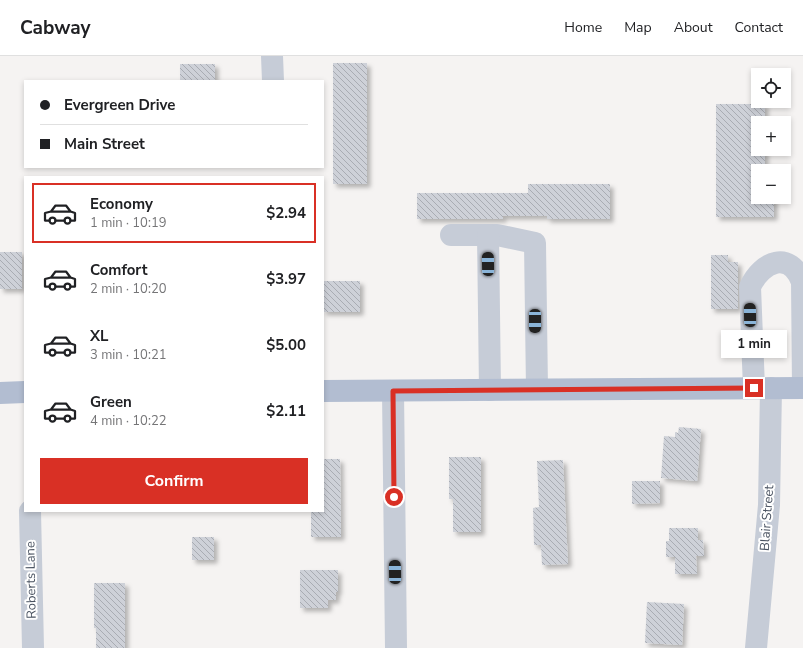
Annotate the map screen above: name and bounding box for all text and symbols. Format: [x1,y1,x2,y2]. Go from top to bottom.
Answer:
text: Cabway [20,15,90,41]
text: Home [564,18,602,37]
text: Map [624,18,652,37]
text: About [674,18,713,37]
text: Contact [735,18,783,37]
map controls [751,68,791,204]
button: locate [751,68,791,108]
text: Evergreen Drive [64,95,175,115]
button: + [751,116,791,156]
text: Main Street [64,134,145,154]
button: − [751,164,791,204]
text: Economy [90,194,153,214]
icon: car [42,195,78,231]
text: $2.94 [266,203,306,223]
text: 1 min · 10:19 [90,214,166,232]
car [482,252,494,276]
text: Comfort [90,260,147,280]
icon: car [42,261,78,297]
text: $3.97 [266,269,306,289]
text: 2 min · 10:20 [90,280,166,298]
car [744,303,756,327]
car [529,309,541,333]
text: XL [90,326,109,346]
icon: car [42,327,78,363]
callout: 1 min [721,330,787,358]
text: $5.00 [266,335,306,355]
text: 1 min [737,335,771,353]
text: 3 min · 10:21 [90,346,166,364]
route end [745,379,763,397]
text: Green [90,392,132,412]
icon: car [42,393,78,429]
text: $2.11 [266,401,306,421]
text: 4 min · 10:22 [90,412,166,430]
button: Confirm [40,458,308,504]
street label: Blair Street [756,484,778,552]
route start [385,488,403,506]
street label: Roberts Lane [21,541,41,619]
car [389,560,401,584]

